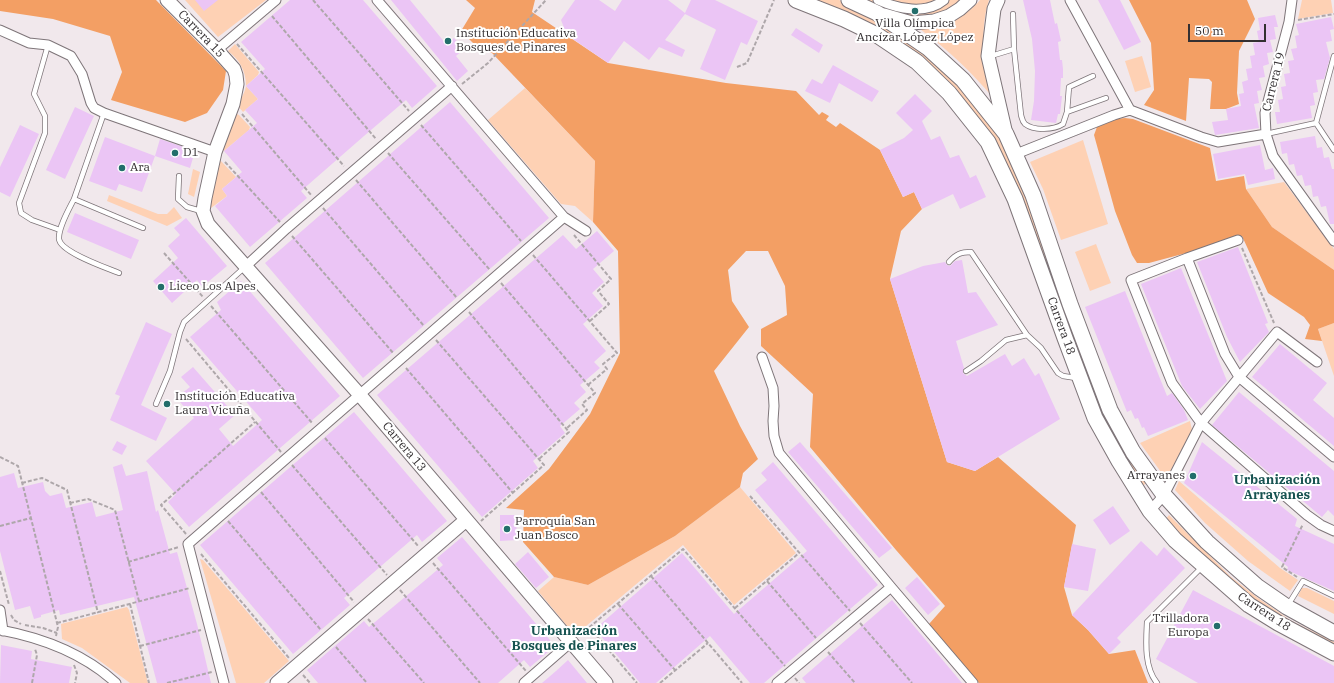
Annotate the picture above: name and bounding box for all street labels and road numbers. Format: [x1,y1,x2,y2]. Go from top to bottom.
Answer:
street label: Carrera 15 [175,7,227,61]
street label: Carrera 19 [1260,51,1288,113]
street label: Carrera 18 [1044,295,1078,357]
street label: Carrera 13 [379,419,429,475]
street label: Carrera 18 [1235,590,1293,634]

